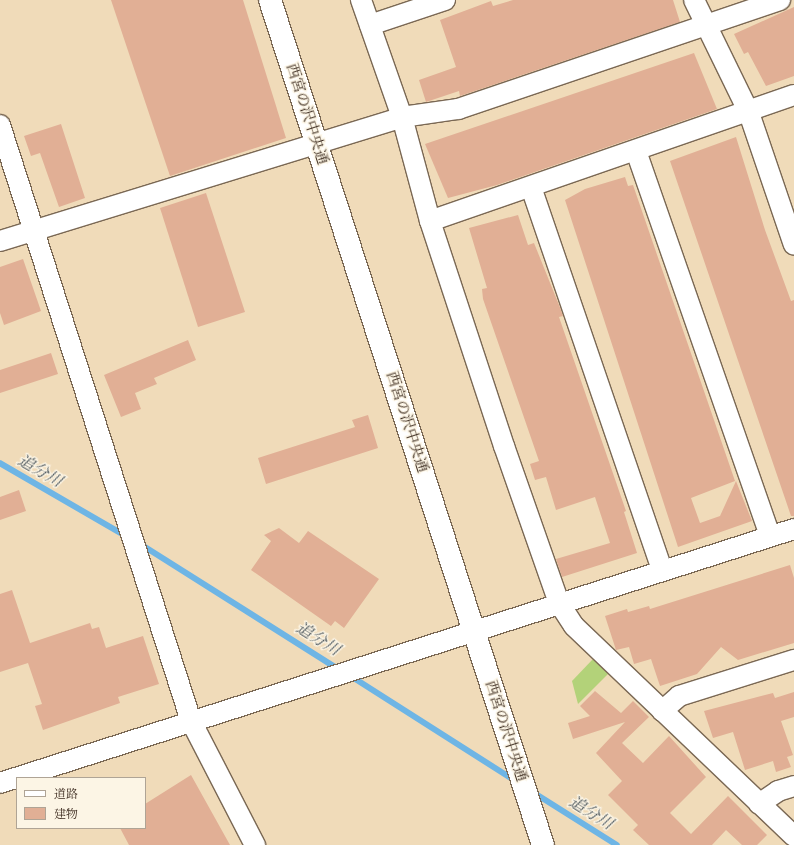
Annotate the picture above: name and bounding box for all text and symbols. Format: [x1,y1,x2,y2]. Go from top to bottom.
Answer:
street label: 西宮の沢中央通 [282,61,332,167]
street label: 西宮の沢中央通 [382,369,432,475]
water label: 追分川 [14,451,66,491]
water label: 追分川 [293,618,343,660]
street label: 西宮の沢中央通 [481,678,531,784]
legend [16,777,146,829]
text: 道路 [54,787,78,802]
water label: 追分川 [566,792,616,834]
text: 建物 [54,807,78,822]

